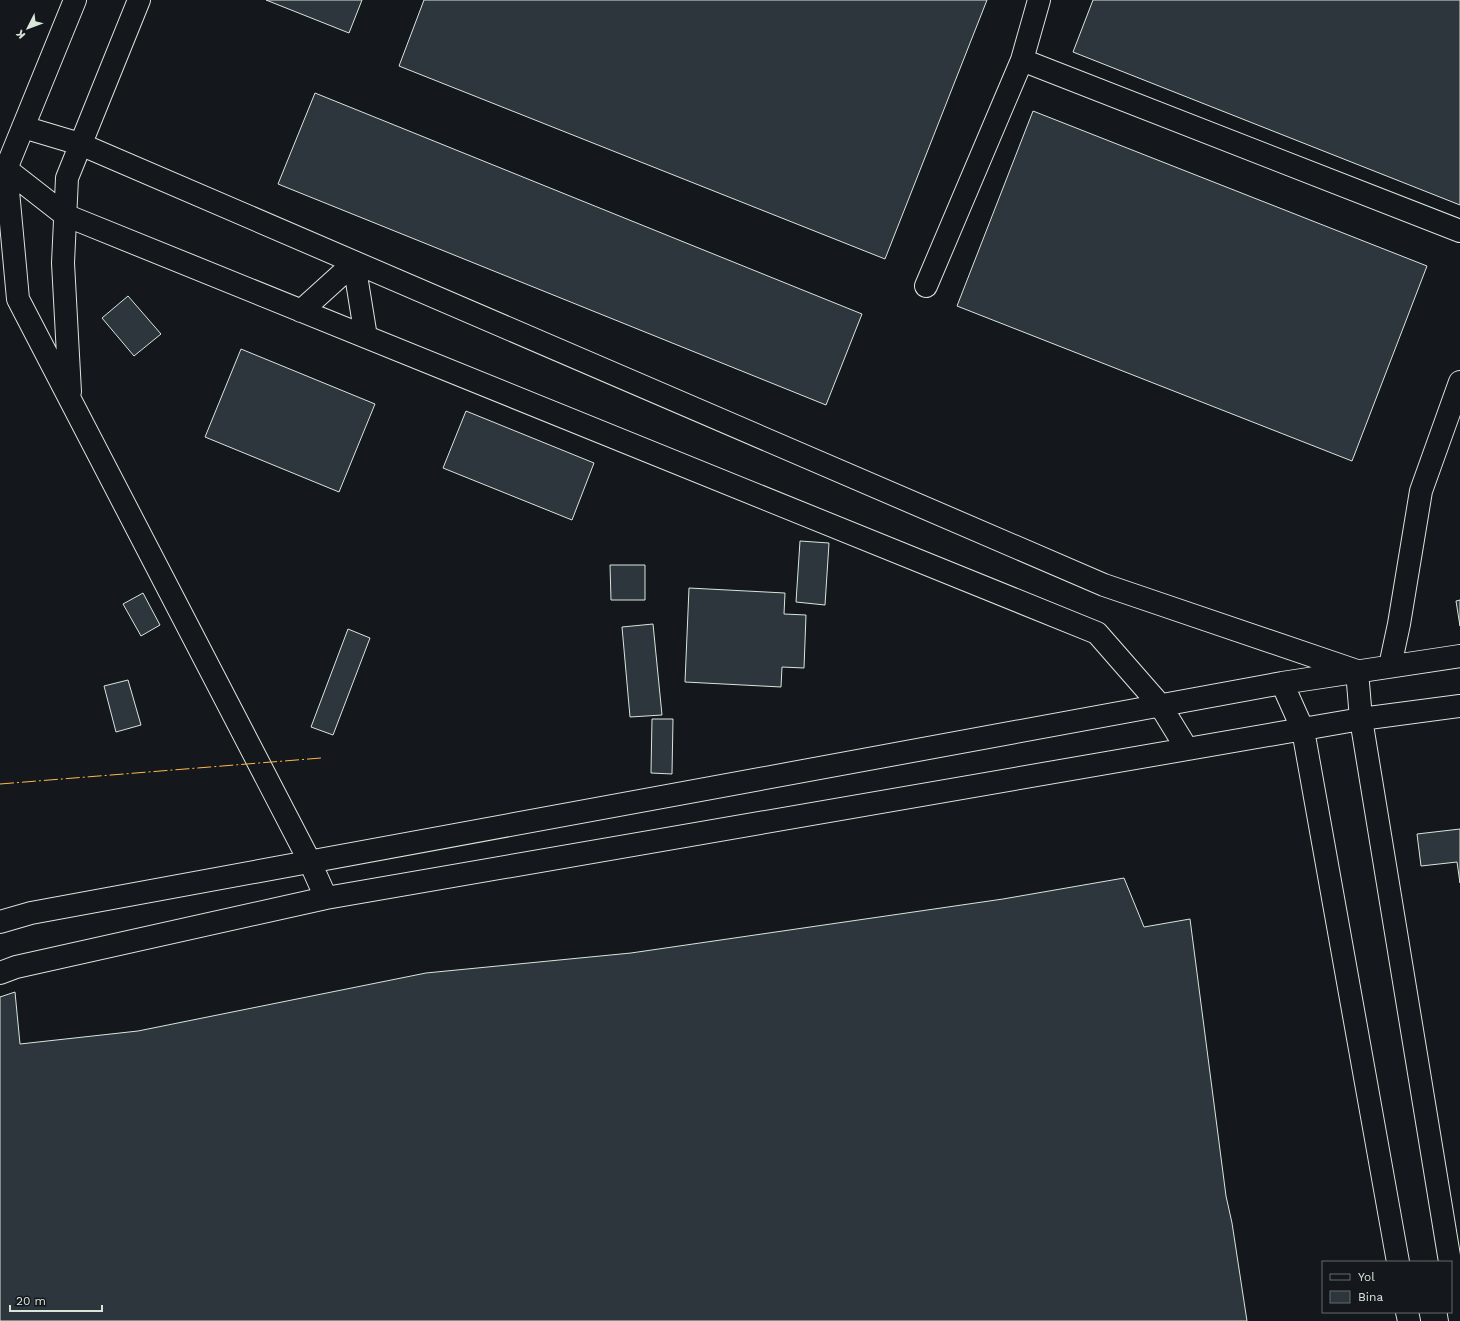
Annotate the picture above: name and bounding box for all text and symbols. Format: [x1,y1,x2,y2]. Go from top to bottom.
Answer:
north arrow [8,8,48,48]
text: K [13,27,28,42]
legend [1322,1261,1452,1313]
text: Yol [1358,1270,1375,1284]
scale bar [10,1287,102,1313]
text: Bina [1358,1290,1383,1304]
text: 20 m [16,1294,46,1308]

